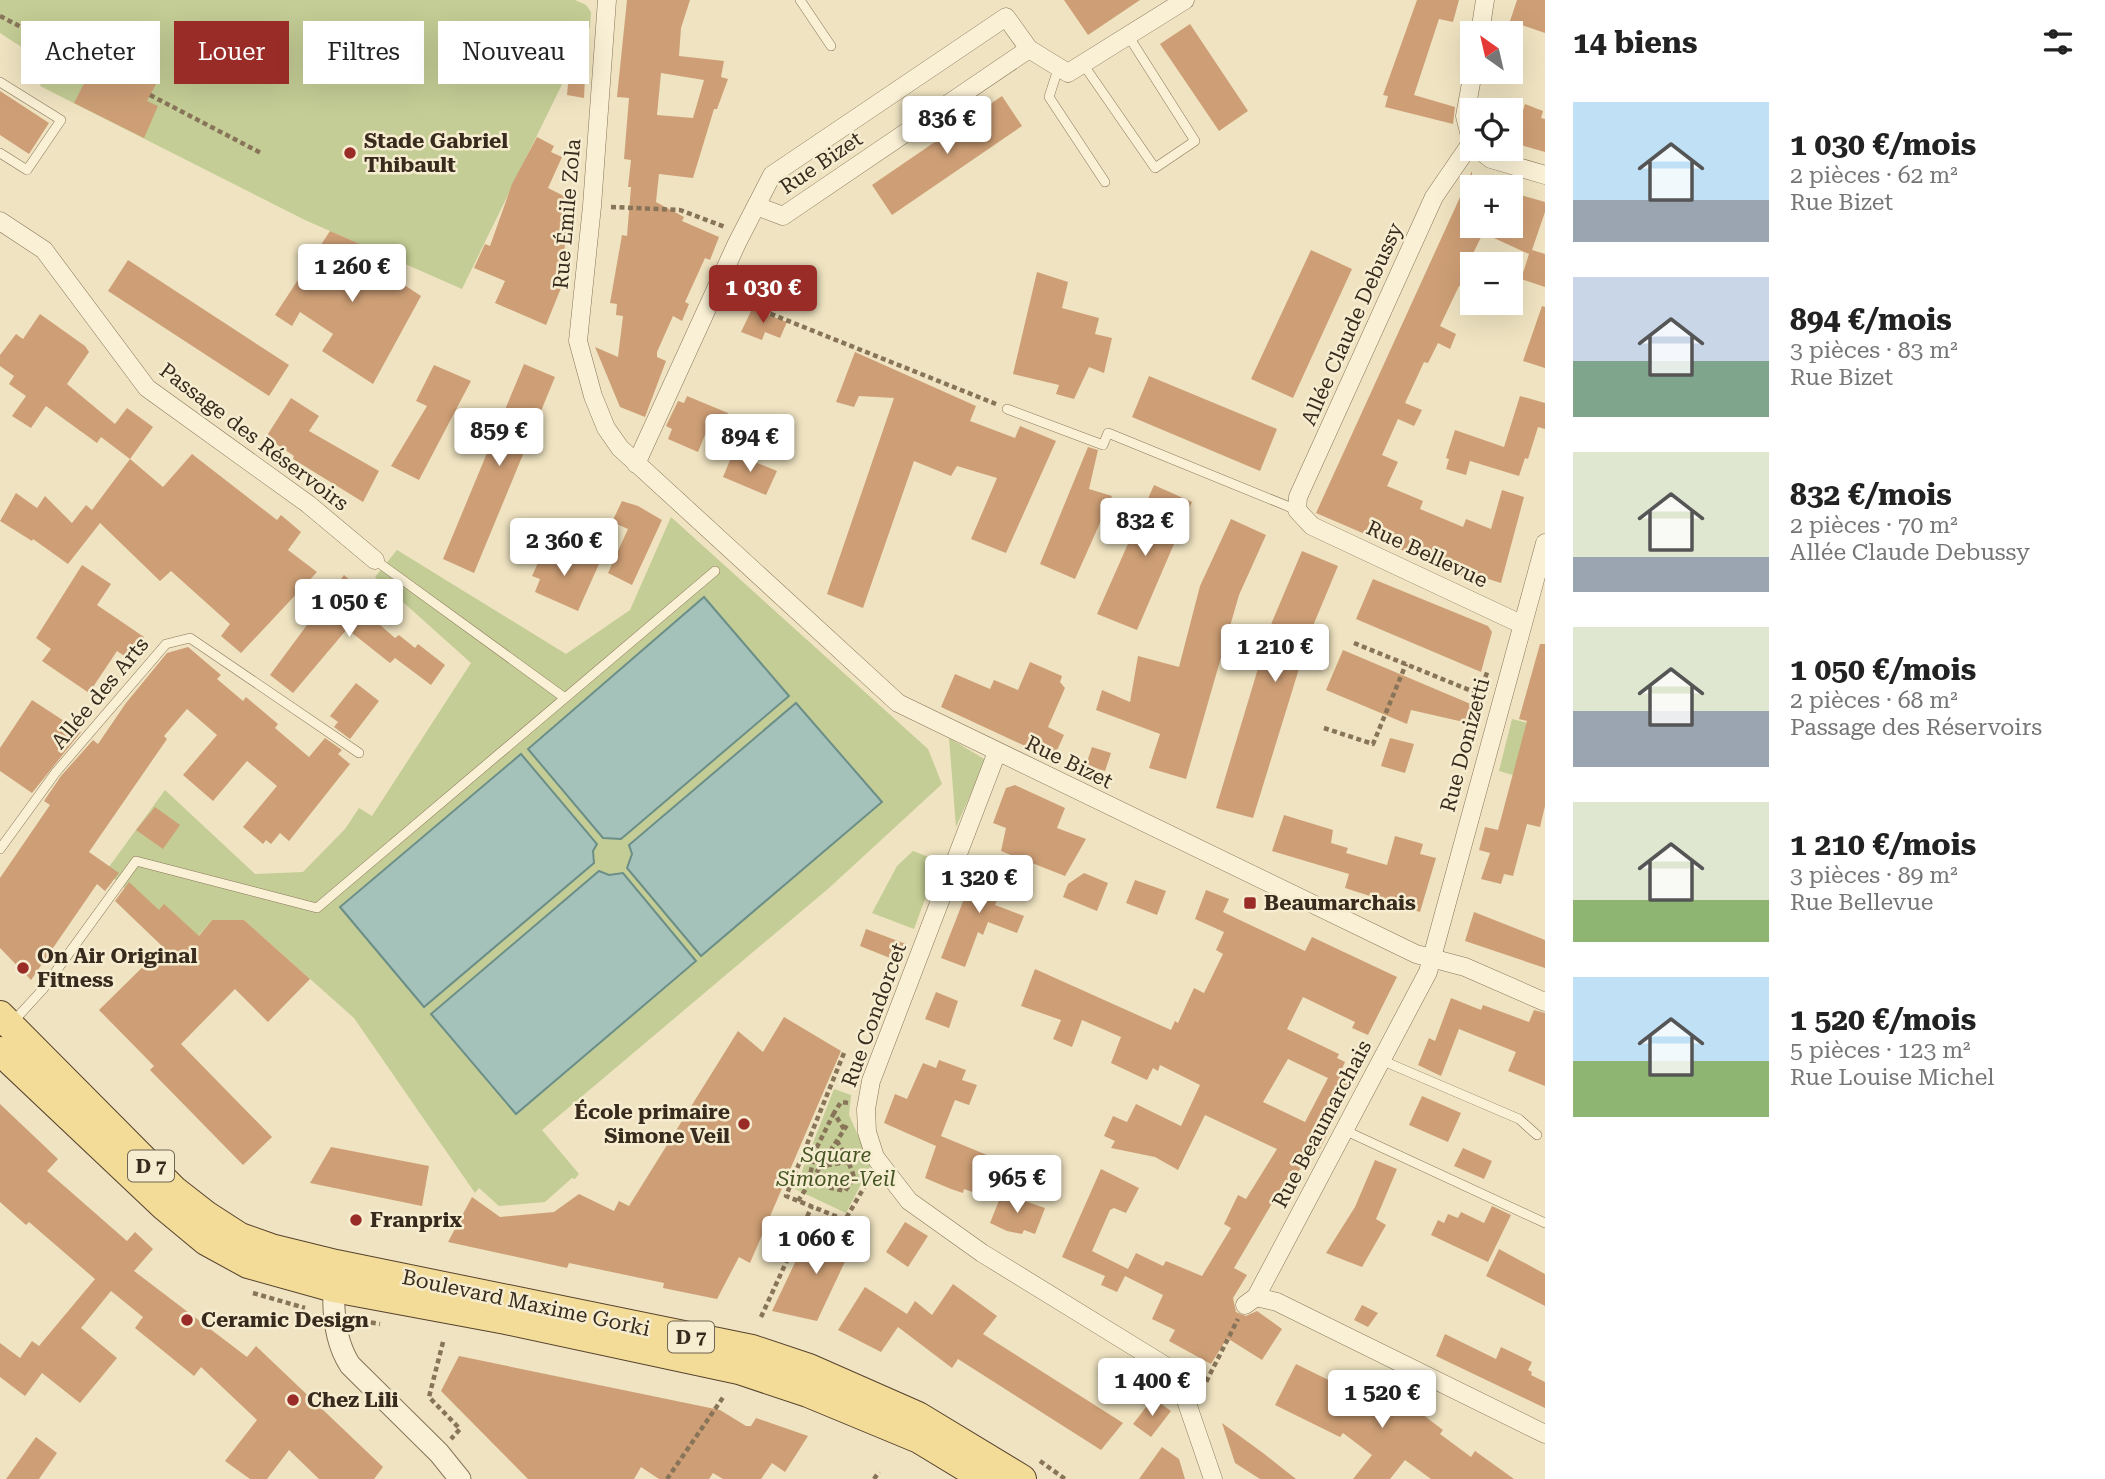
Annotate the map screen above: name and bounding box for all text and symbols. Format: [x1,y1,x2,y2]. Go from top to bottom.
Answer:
chip: Acheter [21,21,160,84]
chip: Louer [174,21,289,84]
chip: Filtres [303,21,424,84]
chip: Nouveau [438,21,589,84]
north arrow [1460,21,1522,84]
map controls [1460,21,1523,315]
icon: filters [2039,23,2077,61]
text: 14 biens [1573,25,1697,60]
pin: 836 € [898,96,996,156]
button: locate [1460,98,1523,161]
text: 836 € [918,105,976,132]
street label: Rue Bizet [775,127,867,199]
text: 1 030 €/mois [1790,127,1976,162]
place label: Stade Gabriel Thibault [364,129,508,177]
icon: home [1629,130,1713,214]
street label: Rue Émile Zola [547,137,586,290]
marker: Stade Gabriel Thibault [342,145,358,161]
text: 2 pièces · 62 m² [1790,162,1958,189]
button: + [1460,175,1523,238]
text: Rue Bizet [1790,189,1893,216]
street label: Allée Claude Debussy [1296,219,1408,429]
pin: 1 260 € [287,244,417,304]
button: − [1460,252,1523,315]
text: 1 260 € [314,253,390,280]
pin: 1 030 € [698,266,828,325]
text: 1 030 € [725,274,801,301]
text: 894 €/mois [1790,302,1952,337]
icon: home [1629,305,1713,389]
text: 3 pièces · 83 m² [1790,337,1958,364]
street label: Passage des Réservoirs [155,358,353,516]
text: Rue Bizet [1790,364,1893,391]
pin: 859 € [450,408,548,468]
pin: 894 € [701,414,799,474]
text: 859 € [470,417,528,444]
text: 894 € [721,423,779,450]
text: 832 €/mois [1790,477,1952,512]
icon: home [1629,480,1713,564]
pin: 832 € [1096,498,1194,558]
text: 832 € [1116,507,1174,534]
text: 2 pièces · 70 m² [1790,512,1958,539]
street label: Rue Bellevue [1363,515,1491,593]
pin: 2 360 € [499,518,629,578]
text: 2 360 € [526,527,602,554]
text: Allée Claude Debussy [1790,539,2030,566]
pin: 1 050 € [284,580,414,639]
text: 1 050 € [311,588,387,615]
pin: 1 210 € [1210,624,1340,684]
street label: Allée des Arts [46,632,154,754]
text: 1 210 € [1237,633,1313,660]
text: 1 050 €/mois [1790,652,1976,687]
icon: home [1629,655,1713,739]
street label: Rue Donizetti [1436,675,1494,815]
text: 2 pièces · 68 m² [1790,687,1958,714]
text: Passage des Réservoirs [1790,714,2042,741]
street label: Rue Bizet [1021,731,1117,793]
text: 1 210 €/mois [1790,827,1976,862]
icon: home [1629,830,1713,914]
pin: 1 320 € [914,856,1044,915]
text: 3 pièces · 89 m² [1790,862,1958,889]
text: 1 320 € [941,864,1017,891]
text: Rue Bellevue [1790,889,1933,916]
place label: Beaumarchais [1264,891,1416,915]
marker: Beaumarchais [1242,895,1258,911]
street label: Rue Condorcet [837,940,911,1090]
place label: On Air Original Fitness [37,944,197,992]
marker: On Air Original Fitness [15,960,31,976]
text: 1 520 €/mois [1790,1002,1976,1037]
icon: home [1629,1005,1713,1089]
street label: Rue Beaumarchais [1268,1036,1376,1212]
text: 5 pièces · 123 m² [1790,1037,1971,1064]
text: Rue Louise Michel [1790,1064,1994,1091]
place label: École primaire Simone Veil [574,1099,730,1148]
marker: École primaire Simone Veil [736,1116,752,1132]
park label: Square Simone-Veil [775,1143,896,1191]
road number: D 7 [128,1150,174,1182]
pin: 965 € [968,1156,1066,1215]
text: 965 € [988,1164,1046,1191]
place label: Franprix [370,1208,462,1232]
marker: Franprix [348,1212,364,1228]
pin: 1 060 € [751,1216,881,1276]
text: 1 060 € [778,1225,854,1252]
street label: Boulevard Maxime Gorki [400,1265,652,1341]
place label: Ceramic Design [201,1308,369,1332]
marker: Ceramic Design [179,1312,195,1328]
road number: D 7 [668,1322,714,1352]
pin: 1 400 € [1087,1358,1217,1418]
text: 1 400 € [1114,1367,1190,1394]
pin: 1 520 € [1317,1370,1447,1430]
text: 1 520 € [1344,1379,1420,1406]
place label: Chez Lili [307,1388,399,1412]
marker: Chez Lili [285,1392,301,1408]

